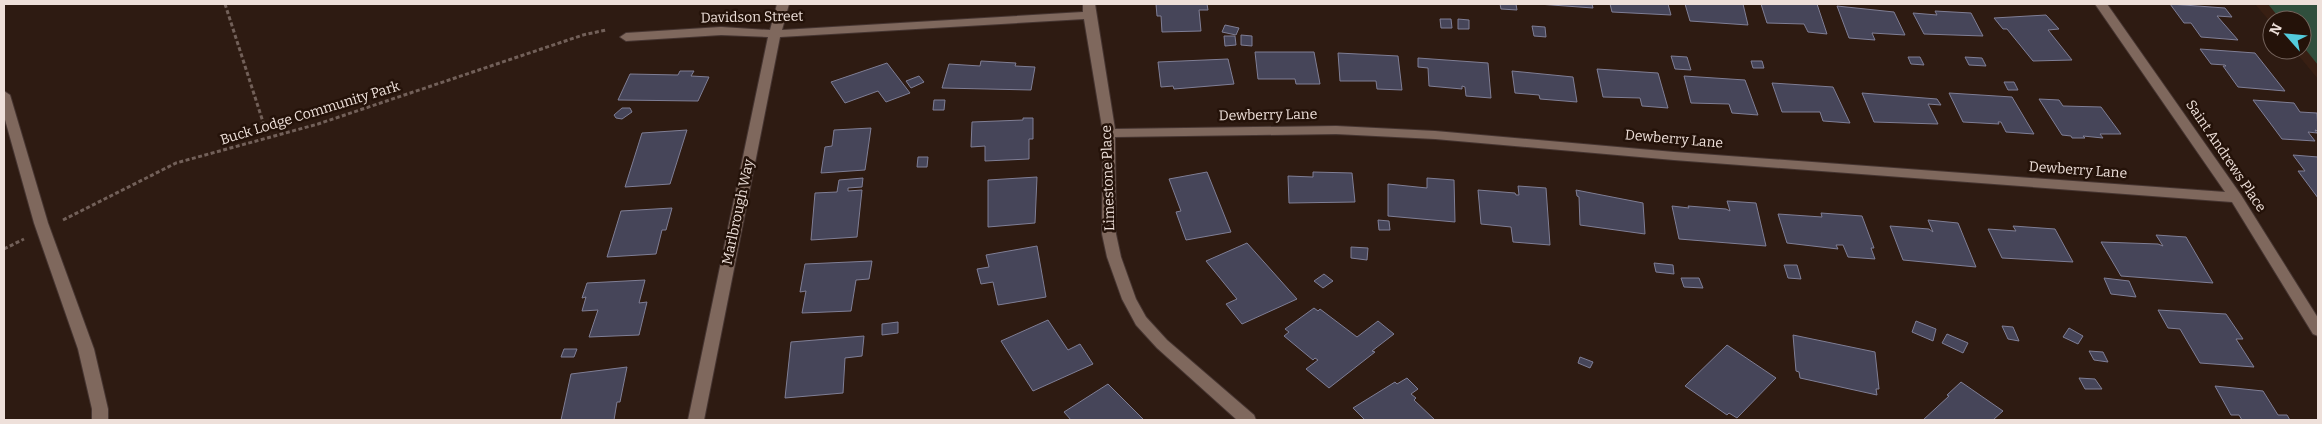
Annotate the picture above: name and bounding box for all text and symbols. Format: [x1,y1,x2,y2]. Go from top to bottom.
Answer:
street label: Davidson Street [700,8,804,26]
north arrow [2262,10,2312,60]
text: N [2266,20,2286,38]
street label: Buck Lodge Community Park [218,78,402,148]
street label: Saint Andrews Place [2182,97,2270,215]
street label: Dewberry Lane [1219,106,1317,124]
street label: Limestone Place [1098,125,1118,231]
street label: Dewberry Lane [1624,126,1724,152]
street label: Marlbrough Way [719,157,758,266]
street label: Dewberry Lane [2028,158,2128,182]

